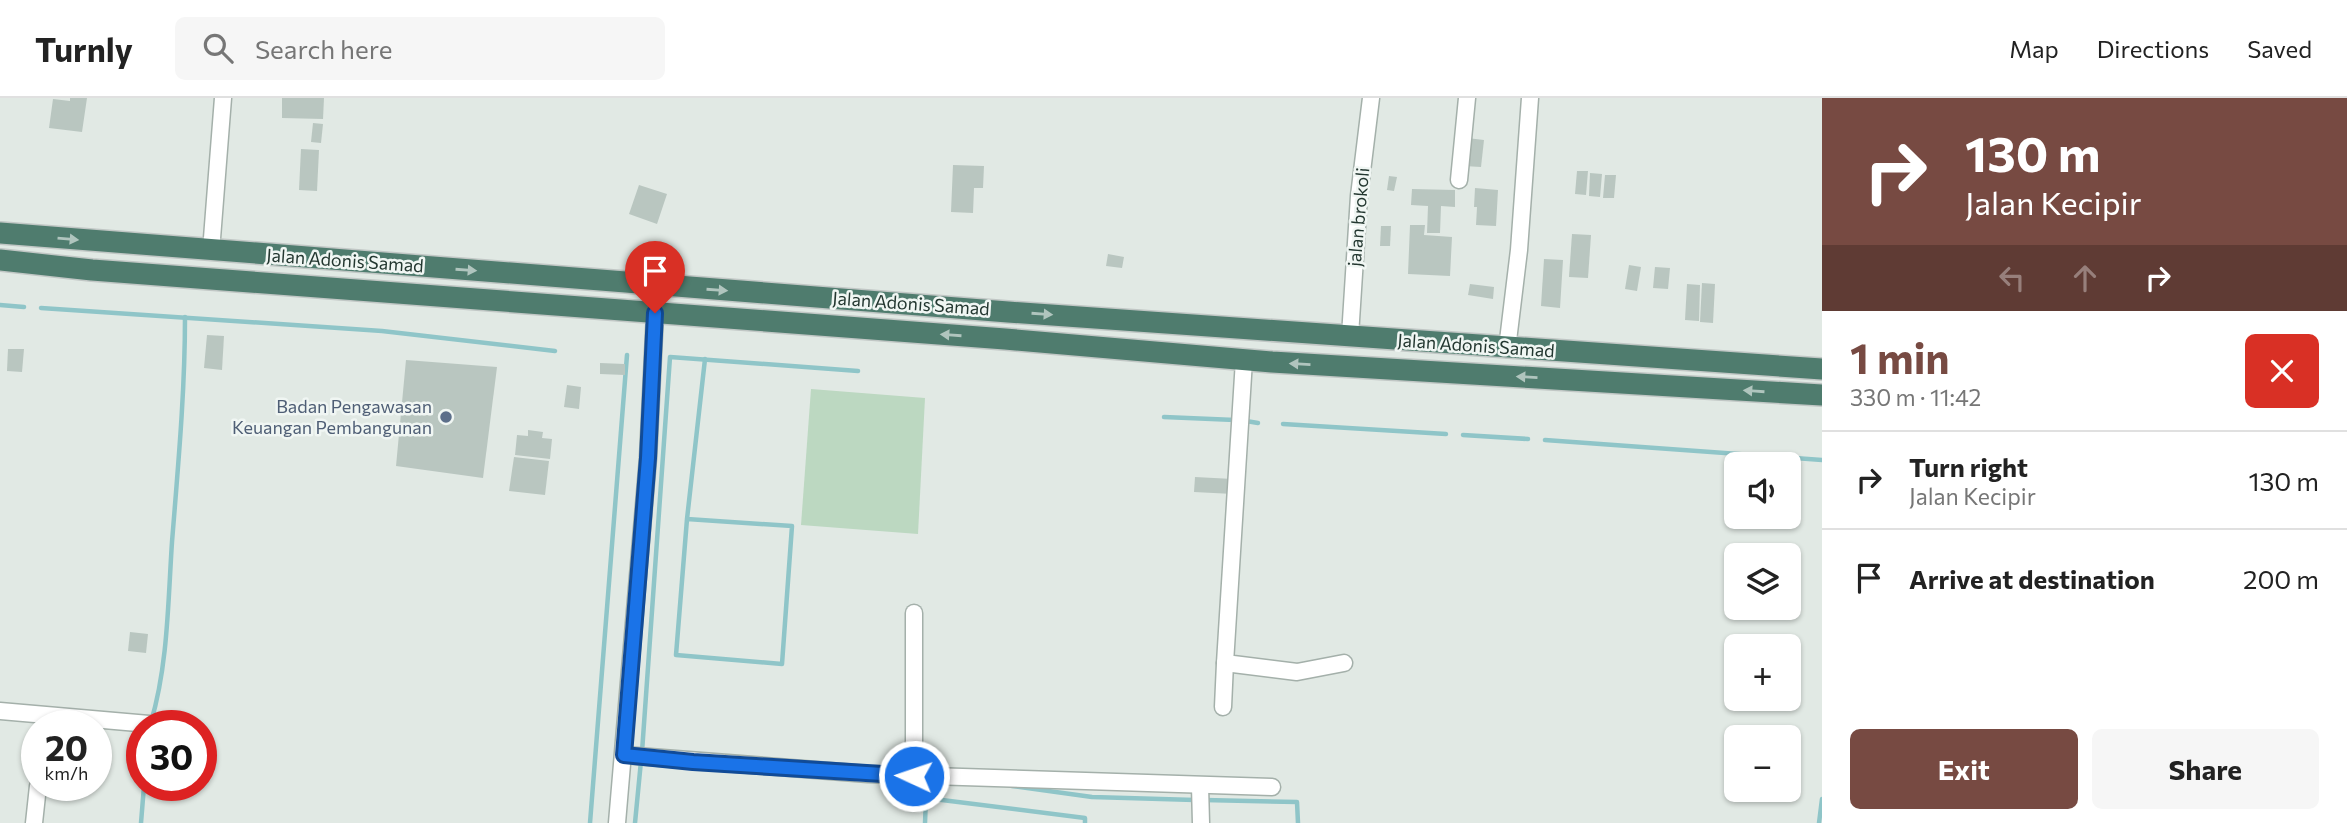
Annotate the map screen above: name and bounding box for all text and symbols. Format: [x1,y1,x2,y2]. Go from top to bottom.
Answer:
search box [175,17,665,80]
text: Turnly [35,28,133,69]
icon: search [199,29,237,67]
text: Search here [255,33,392,64]
text: Map [2009,34,2059,63]
text: Directions [2097,34,2209,63]
text: Saved [2247,34,2312,63]
text: 130 m [1965,122,2100,182]
icon: right [1850,126,1941,217]
street label: jalan brokoli [1343,166,1373,267]
text: Jalan Kecipir [1965,182,2142,222]
one-way arrow [57,234,79,245]
pin [625,241,685,313]
street label: Jalan Adonis Samad [266,244,424,276]
icon: arrive [636,252,674,290]
icon: left [1993,259,2031,297]
icon: ahead [2066,259,2104,297]
icon: right [2139,259,2177,297]
one-way arrow [455,265,477,276]
one-way arrow [706,284,728,295]
street label: Jalan Adonis Samad [832,287,990,319]
one-way arrow [1031,309,1053,320]
one-way arrow [940,329,962,340]
street label: Jalan Adonis Samad [1397,329,1555,361]
text: 1 min [1850,331,1950,383]
button: close [2245,334,2319,408]
one-way arrow [1288,358,1310,369]
one-way arrow [1516,371,1538,382]
text: 330 m · 11:42 [1850,383,1981,411]
one-way arrow [1743,385,1765,396]
place label: Badan Pengawasan Keuangan Pembangunan [232,395,432,438]
marker: Badan Pengawasan Keuangan Pembangunan [438,409,454,425]
text: Turn right [1909,451,2028,482]
map controls [1724,452,1801,802]
button: sound [1724,452,1801,529]
icon: right [1850,461,1888,499]
text: 130 m [2248,465,2319,496]
text: Jalan Kecipir [1909,482,2036,510]
button: layers [1724,543,1801,620]
icon: arrive [1850,559,1888,597]
text: Arrive at destination [1909,563,2155,594]
text: 200 m [2243,563,2319,594]
button: + [1724,634,1801,711]
speed limit sign: 30 [126,710,217,801]
text: 20 [45,725,88,768]
button: − [1724,725,1801,802]
button: Exit [1850,729,2078,809]
button: Share [2092,729,2319,809]
position arrow [877,739,951,813]
text: km/h [45,762,88,784]

